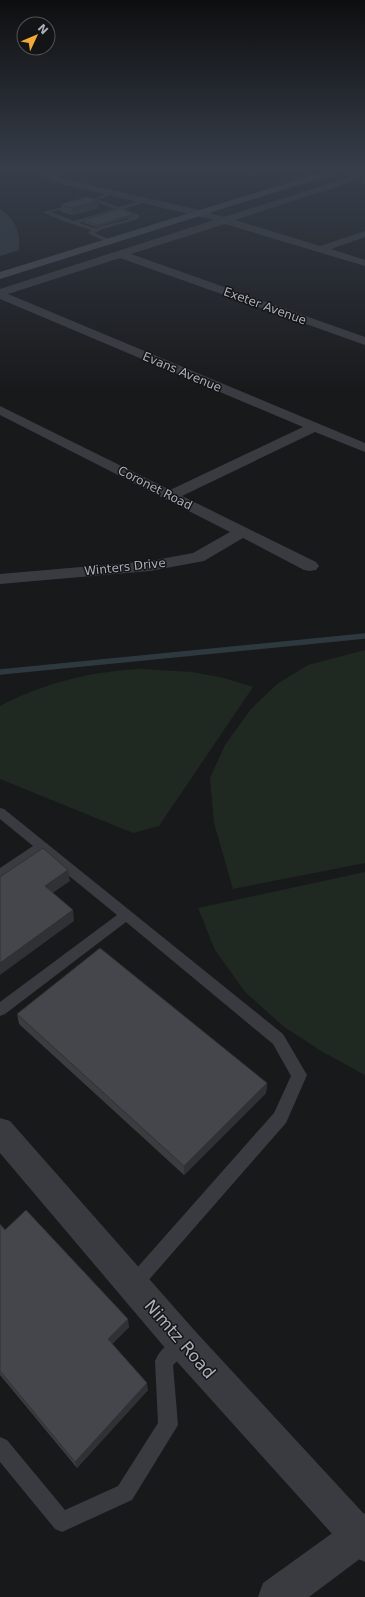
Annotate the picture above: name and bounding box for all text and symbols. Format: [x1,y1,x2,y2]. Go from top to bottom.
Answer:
north arrow [16,16,56,56]
text: N [35,22,51,37]
street label: Exeter Avenue [222,285,308,327]
street label: Evans Avenue [140,349,224,395]
street label: Coronet Road [116,463,194,513]
street label: Winters Drive [84,556,166,578]
street label: Nimtz Road [140,1296,220,1382]

